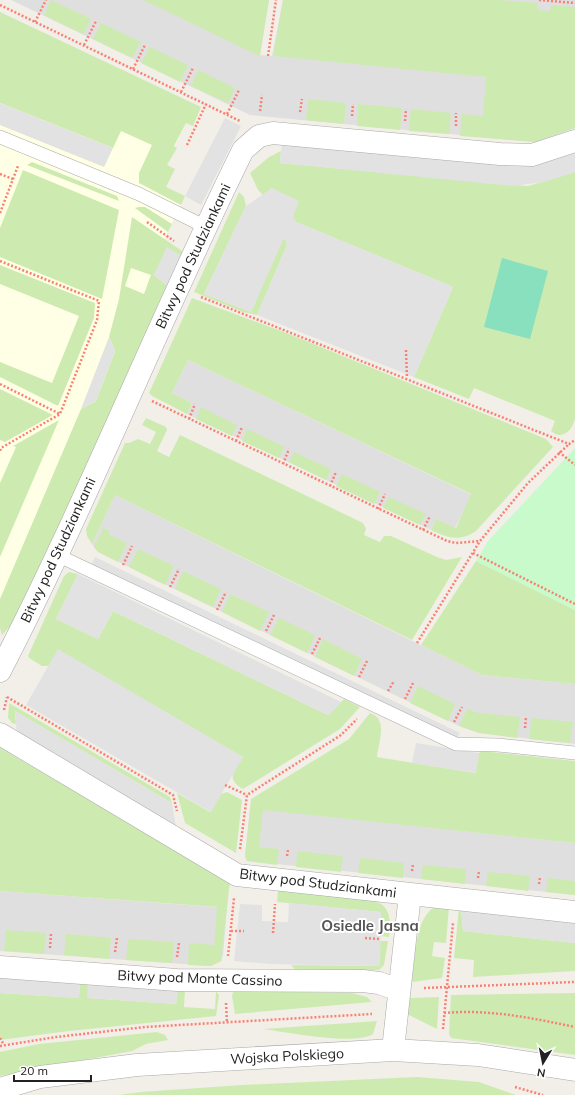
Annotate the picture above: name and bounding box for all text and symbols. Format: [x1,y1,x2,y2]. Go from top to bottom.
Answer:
street label: Bitwy pod Studziankami [151,181,235,331]
street label: Bitwy pod Studziankami [16,475,100,625]
street label: Bitwy pod Studziankami [238,864,398,902]
district label: Osiedle Jasna [321,916,419,935]
street label: Bitwy pod Monte Cassino [117,966,283,990]
north arrow [523,1043,563,1083]
street label: Wojska Polskiego [230,1044,344,1068]
scale bar [14,1057,91,1083]
text: 20 m [20,1063,48,1078]
text: N [536,1065,547,1080]

